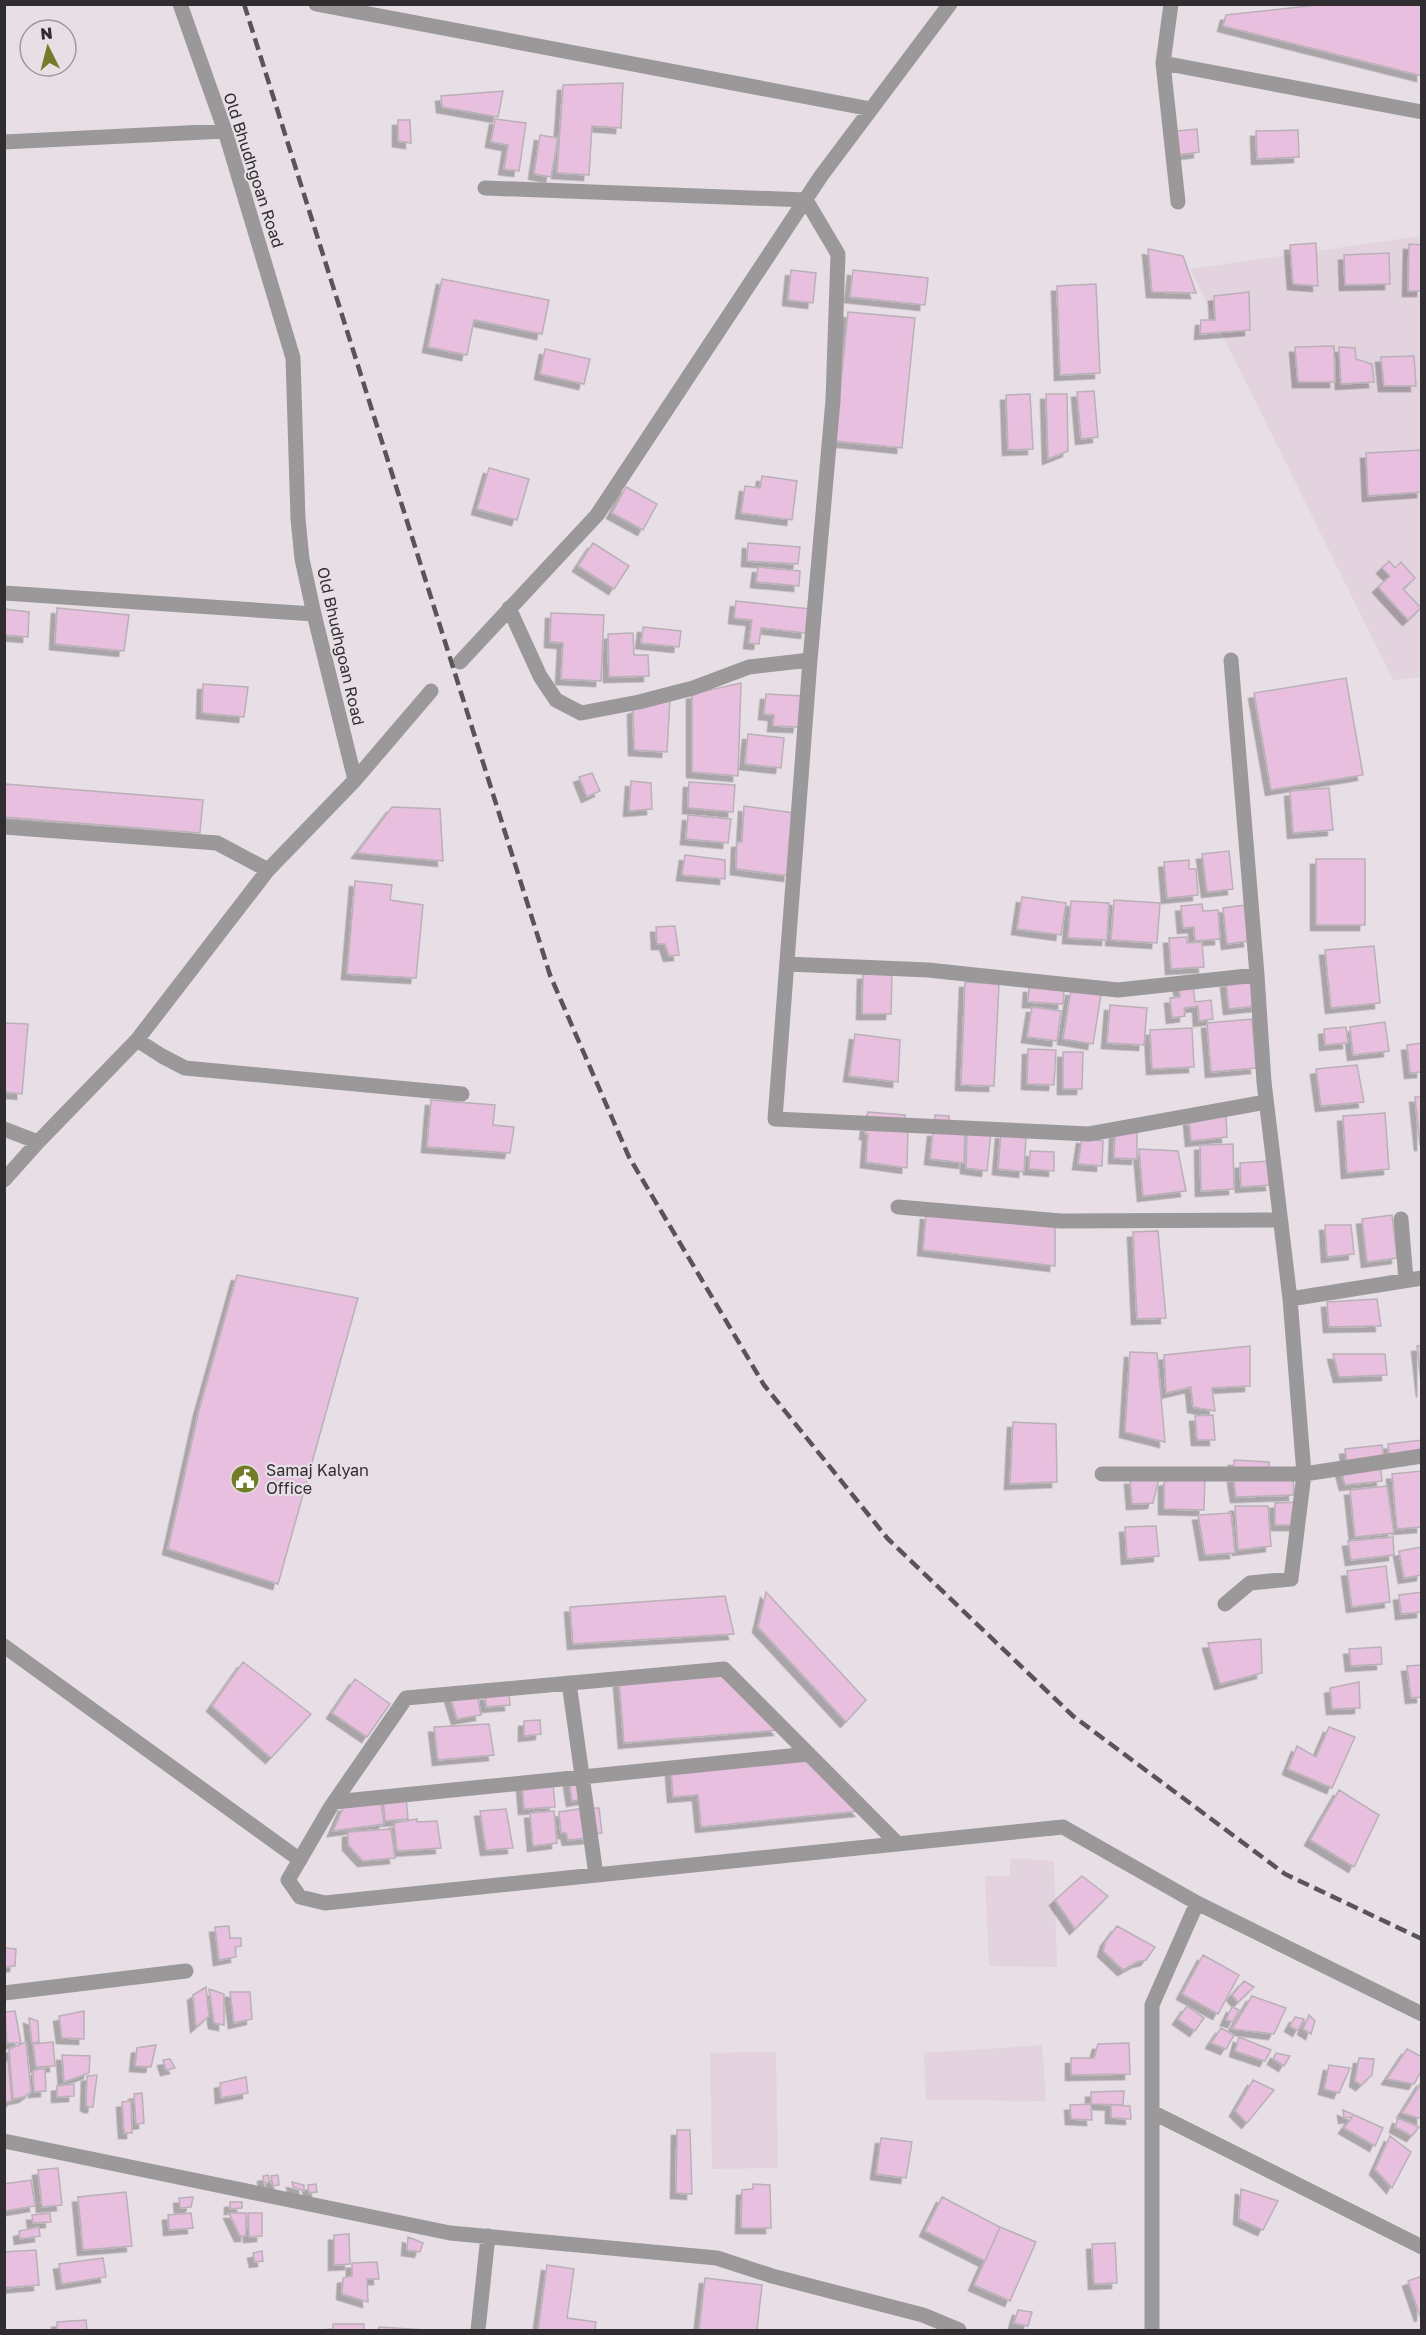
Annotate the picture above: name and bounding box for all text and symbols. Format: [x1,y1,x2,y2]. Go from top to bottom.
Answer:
north arrow [18,18,78,78]
text: N [39,23,54,44]
street label: Old Bhudhgoan Road [219,90,289,250]
street label: Old Bhudhgoan Road [313,565,369,727]
place label: Samaj Kalyan Office [266,1460,369,1498]
public building icon: Samaj Kalyan Office [229,1463,261,1495]

